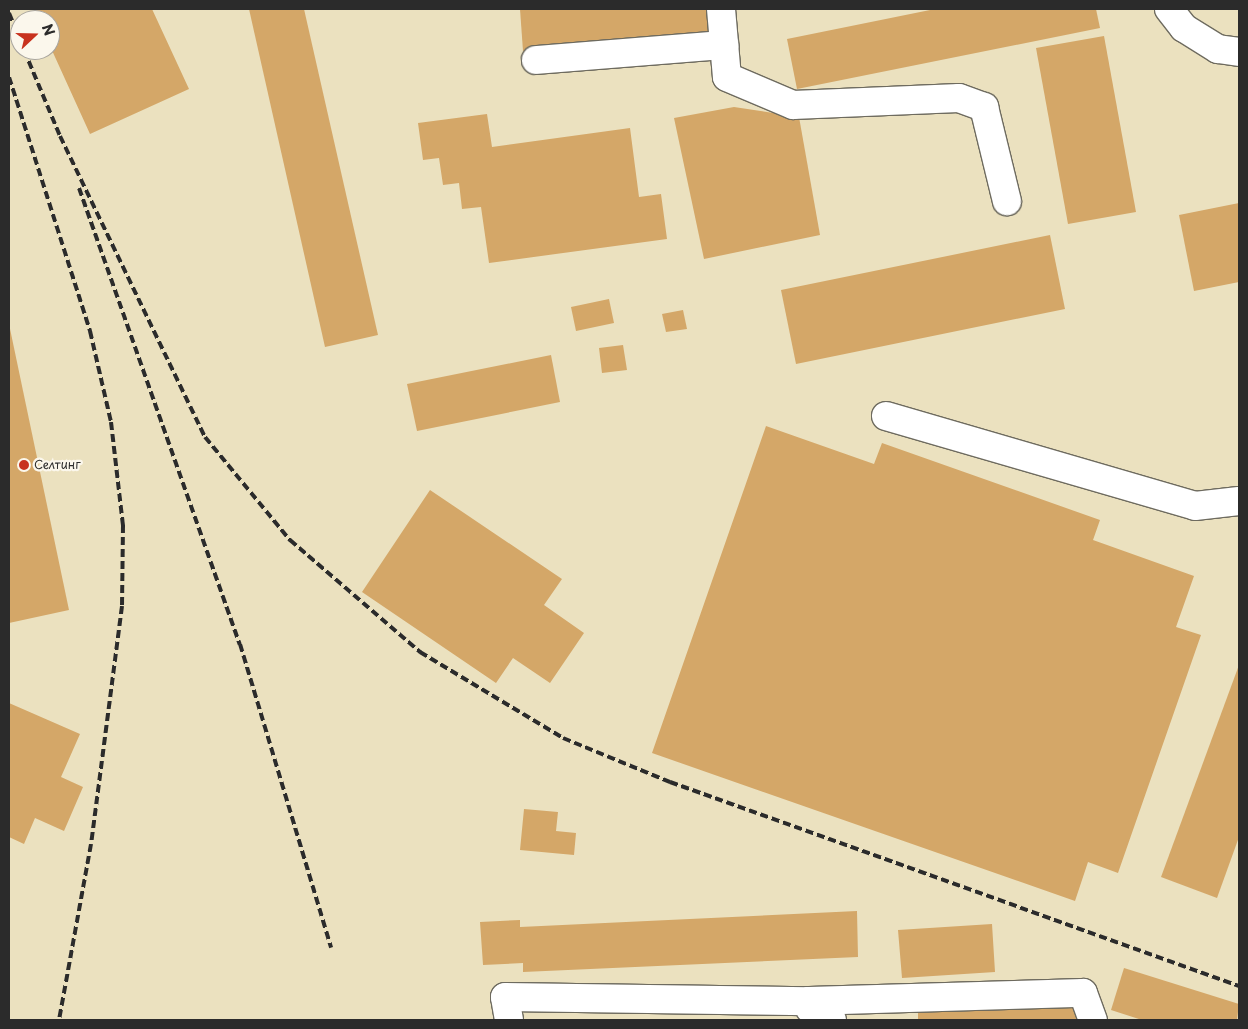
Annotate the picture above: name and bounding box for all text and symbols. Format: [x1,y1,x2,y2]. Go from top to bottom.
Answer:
north arrow [10,10,60,60]
text: N [37,21,60,39]
place label: Селтинг [34,458,81,472]
marker: Селтинг [18,459,30,471]

